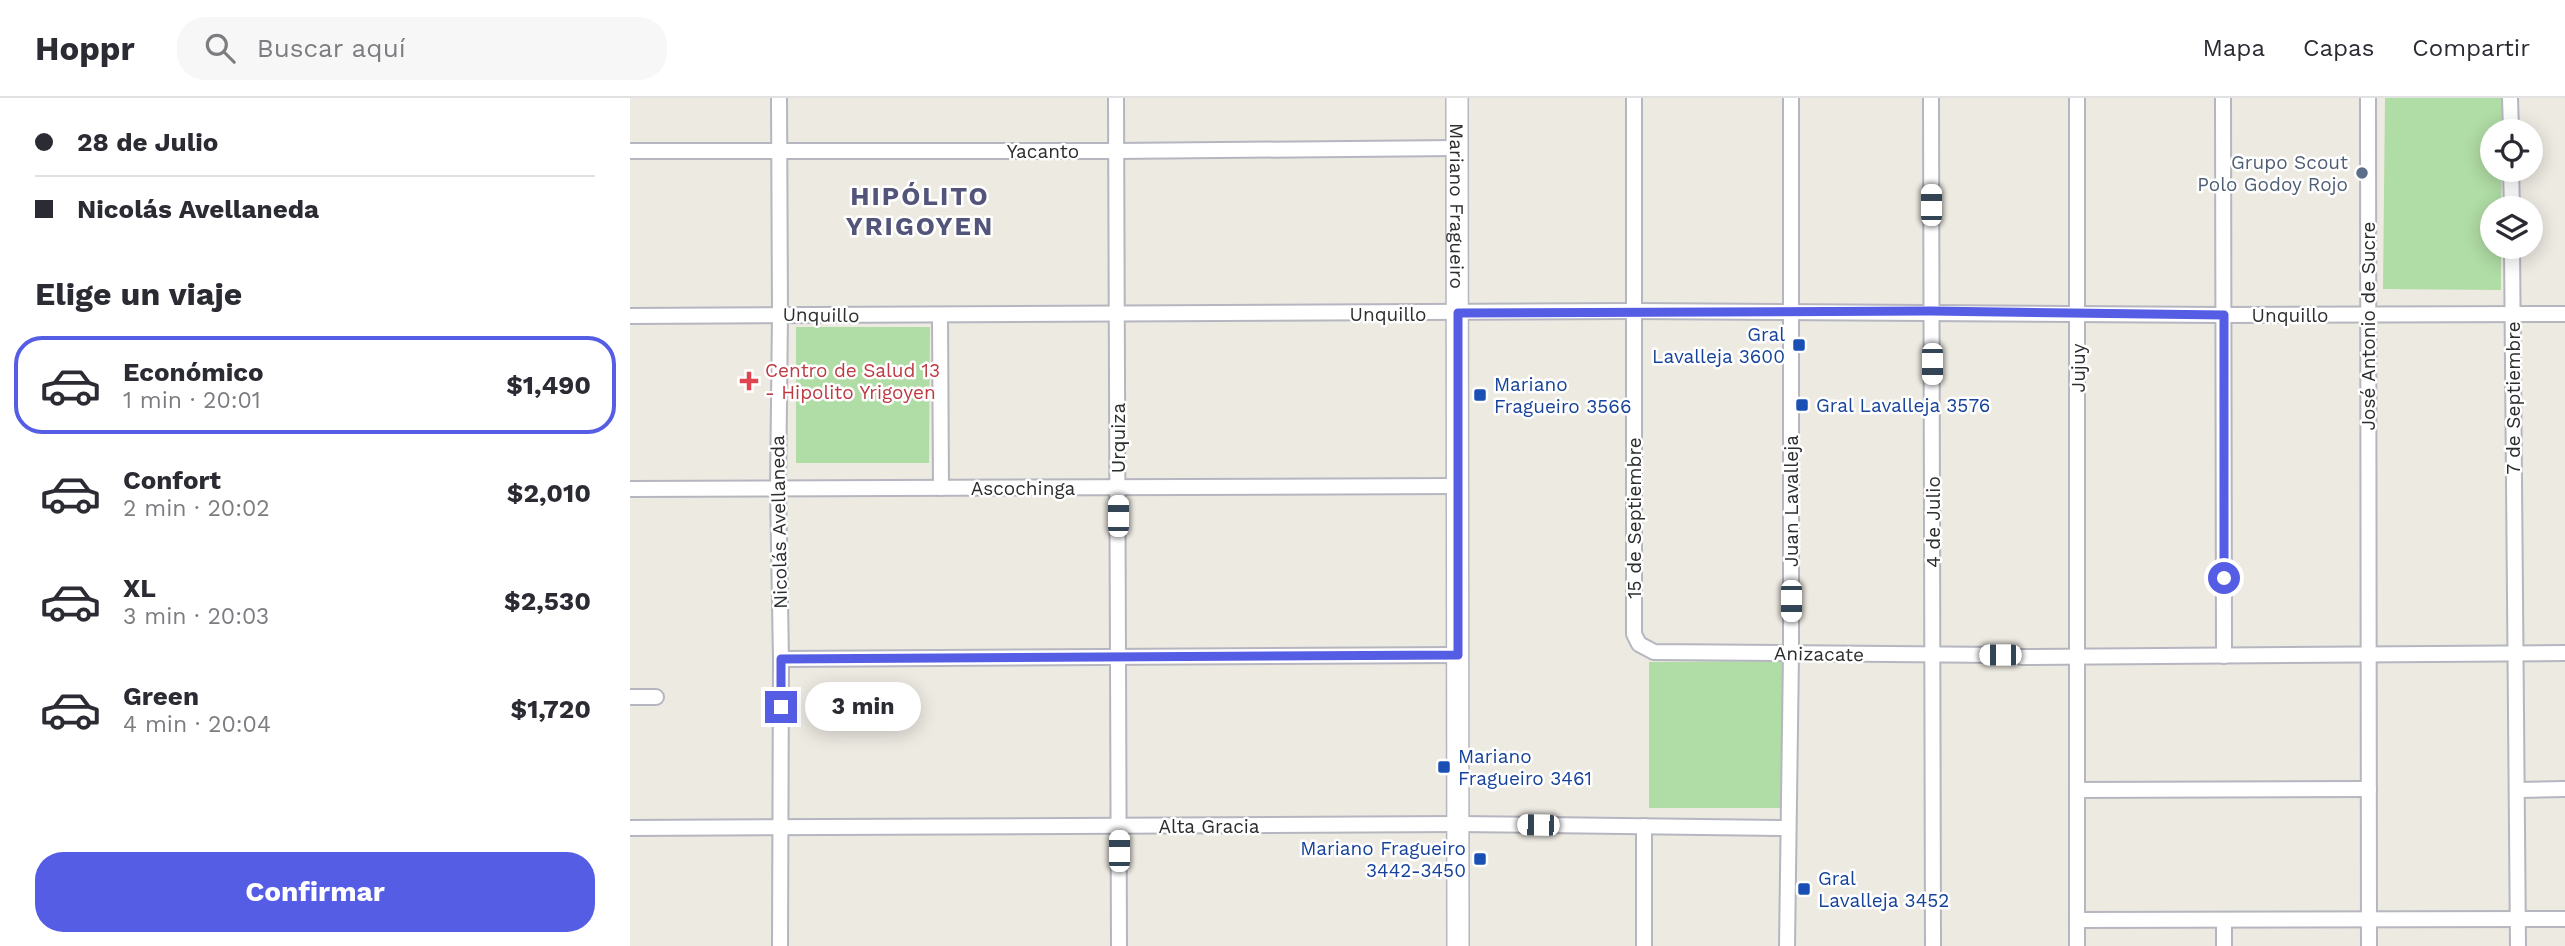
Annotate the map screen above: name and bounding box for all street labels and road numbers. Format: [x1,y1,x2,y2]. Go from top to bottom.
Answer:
street label: Mariano Fragueiro [1446,123,1469,289]
street label: Yacanto [1007,140,1079,163]
street label: José Antonio de Sucre [2357,221,2380,431]
street label: Unquillo [782,303,860,327]
street label: Unquillo [1350,303,1426,326]
street label: Unquillo [2252,304,2328,327]
street label: 7 de Septiembre [2502,321,2525,475]
street label: Jujuy [2067,343,2090,392]
street label: Urquiza [1107,403,1130,473]
street label: Nicolás Avellaneda [766,435,792,609]
street label: Juan Lavalleja [1780,435,1803,567]
street label: 15 de Septiembre [1623,437,1646,599]
street label: 4 de Julio [1922,476,1945,568]
street label: Ascochinga [971,477,1076,500]
street label: Anizacate [1774,642,1864,666]
street label: Alta Gracia [1158,815,1260,838]

